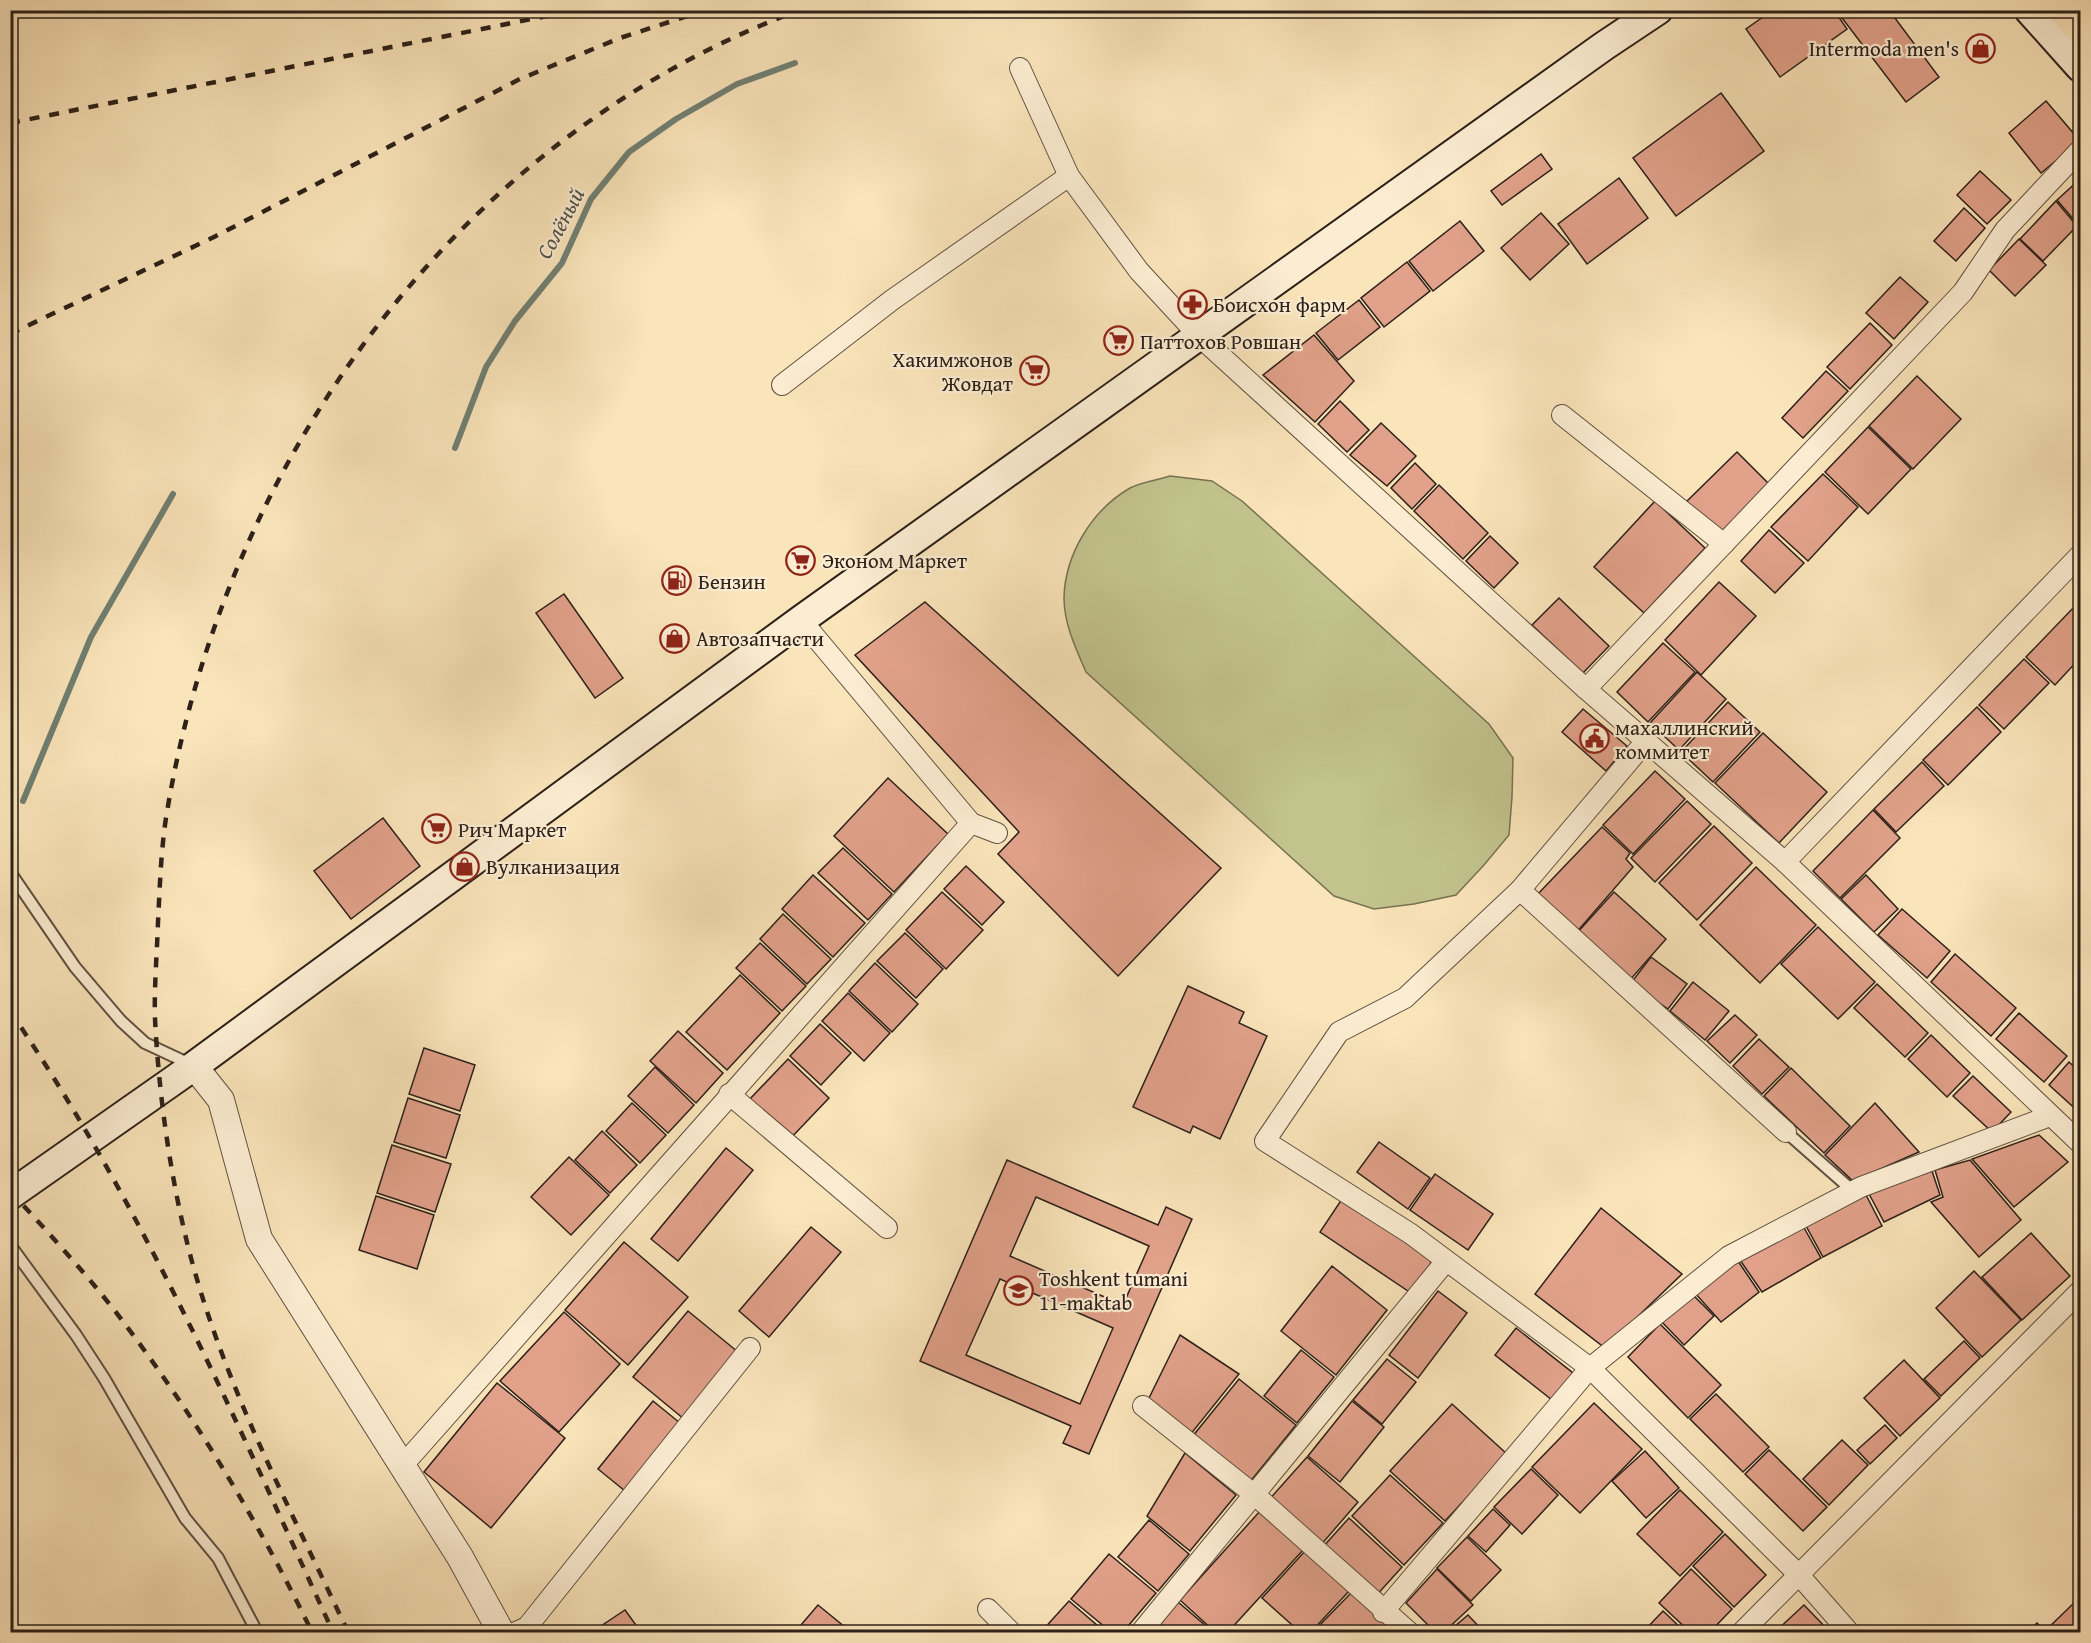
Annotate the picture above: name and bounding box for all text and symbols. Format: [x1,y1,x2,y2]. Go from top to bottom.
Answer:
shop icon: Intermoda men's [1964,32,1996,64]
place label: Intermoda men's [1809,33,1959,64]
water label: Солёный [528,182,592,264]
pharmacy icon: Боисхон фарм [1176,288,1208,320]
place label: Боисхон фарм [1213,289,1346,320]
supermarket icon: Паттохов Ровшан [1103,325,1135,357]
place label: Паттохов Ровшан [1140,326,1301,357]
place label: Хакимжонов Жовдат [892,344,1013,399]
supermarket icon: Хакимжонов Жовдат [1018,355,1050,387]
supermarket icon: Эконом Маркет [785,544,817,576]
place label: Эконом Маркет [822,545,967,576]
fuel station icon: Бензин [661,565,693,597]
place label: Бензин [698,566,766,597]
shop icon: Автозапчасти [659,622,691,654]
place label: Автозапчасти [696,623,824,654]
place label: махаллинский коммитет [1615,712,1754,767]
public building icon: махаллинский коммитет [1578,723,1610,755]
supermarket icon: Рич Маркет [421,813,453,845]
place label: Рич Маркет [458,814,566,845]
shop icon: Вулканизация [449,850,481,882]
place label: Вулканизация [486,851,620,882]
place label: Toshkent tumani 11-maktab [1039,1263,1188,1318]
school or university icon: Toshkent tumani 11-maktab [1002,1274,1034,1306]

